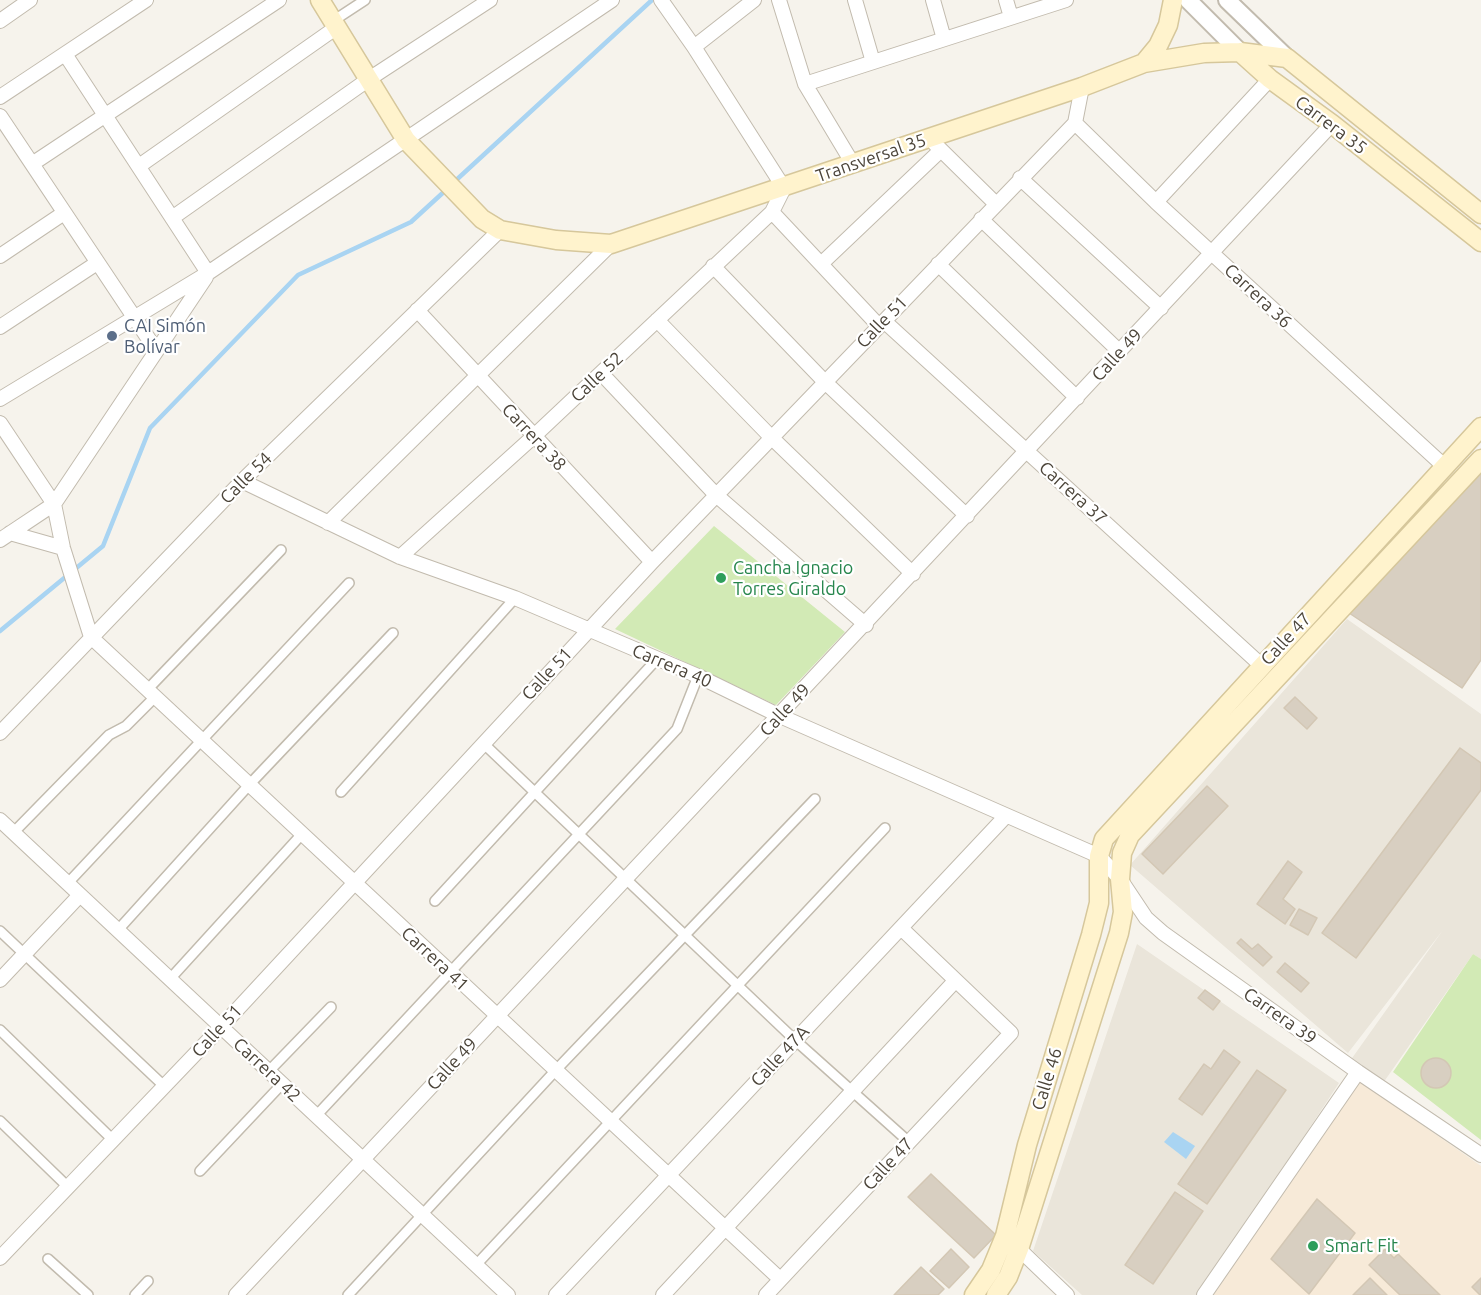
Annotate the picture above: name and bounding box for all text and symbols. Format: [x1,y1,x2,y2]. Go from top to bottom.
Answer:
street label: Carrera 35 [1291,91,1371,159]
street label: Transversal 35 [813,129,929,187]
street label: Carrera 36 [1220,259,1296,333]
street label: Calle 51 [852,291,912,353]
place label: CAI Simón Bolívar [124,315,206,358]
street label: Calle 49 [1087,324,1147,386]
marker: CAI Simón Bolívar [105,329,119,343]
street label: Calle 52 [566,347,628,407]
street label: Carrera 38 [497,399,571,475]
street label: Calle 54 [216,448,276,508]
street label: Carrera 37 [1034,457,1112,529]
place label: Cancha Ignacio Torres Giraldo [733,557,853,600]
marker: Cancha Ignacio Torres Giraldo [714,571,728,585]
street label: Calle 47 [1256,608,1316,670]
street label: Carrera 40 [629,640,715,692]
street label: Calle 51 [517,643,577,705]
street label: Calle 49 [755,679,815,741]
street label: Carrera 41 [397,922,473,996]
street label: Carrera 39 [1239,983,1321,1049]
street label: Calle 51 [187,1000,247,1062]
street label: Calle 47A [746,1021,814,1091]
street label: Carrera 42 [229,1033,305,1107]
street label: Calle 49 [422,1033,482,1095]
street label: Calle 46 [1027,1045,1067,1113]
street label: Calle 47 [858,1133,918,1195]
place label: Smart Fit [1325,1235,1398,1257]
marker: Smart Fit [1306,1239,1320,1253]

